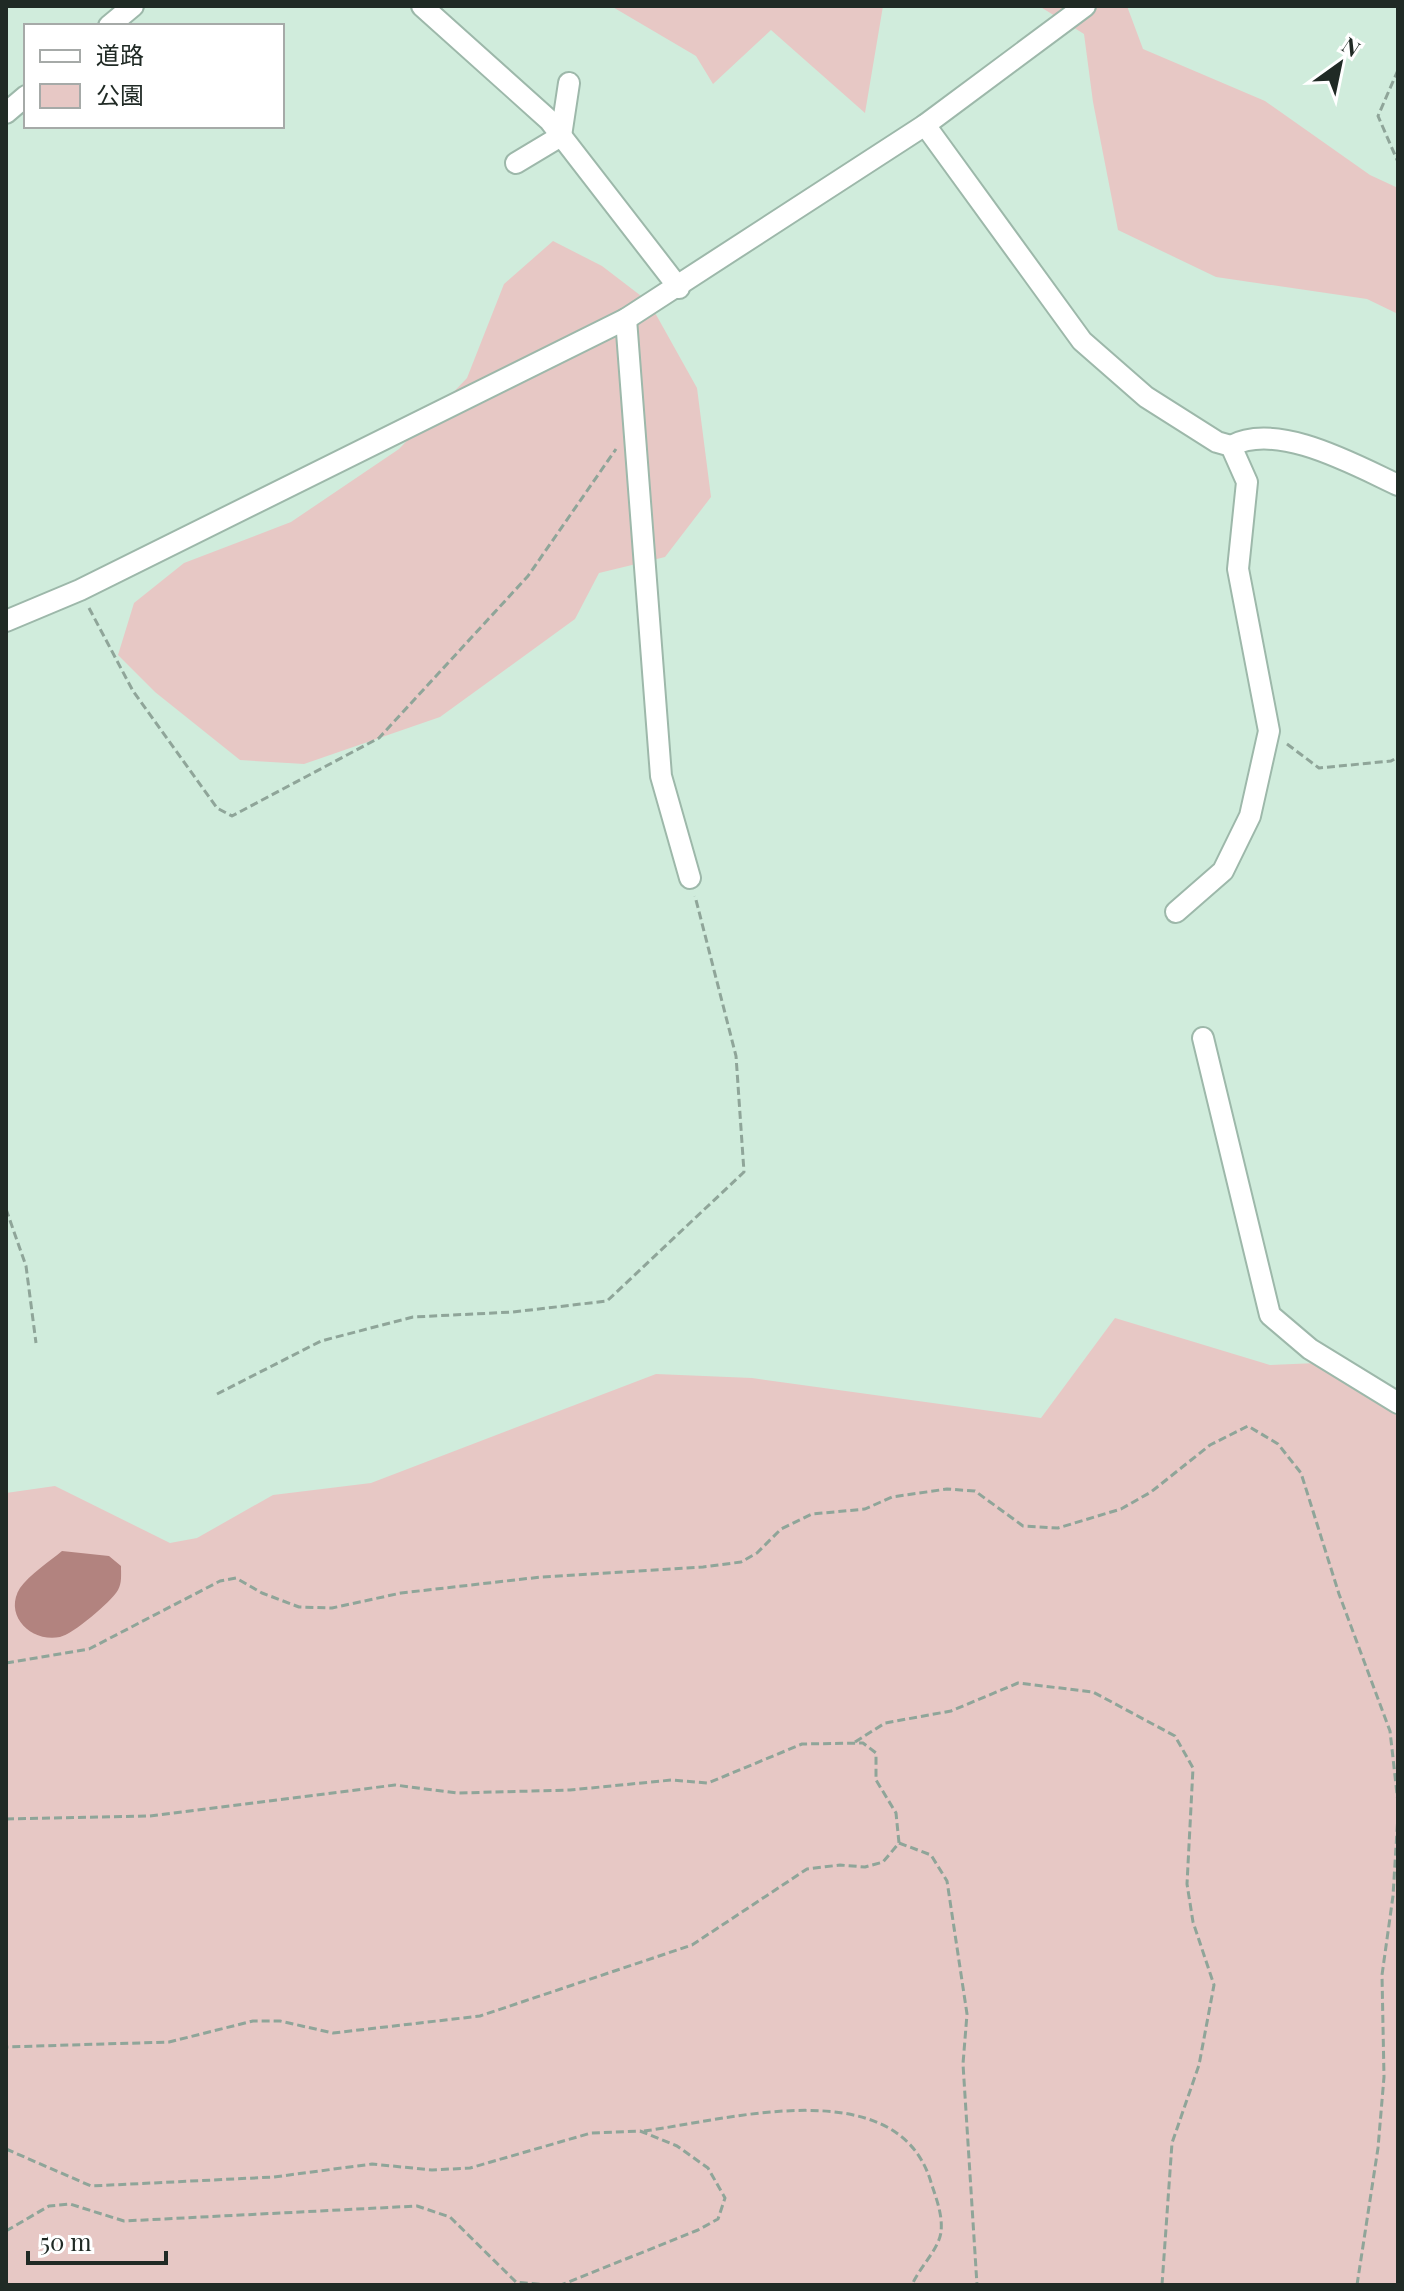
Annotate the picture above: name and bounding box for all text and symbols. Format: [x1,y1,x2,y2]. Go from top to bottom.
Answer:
legend [24,24,284,128]
north arrow [1300,24,1380,104]
text: N [1337,29,1366,63]
text: 道路 [96,38,144,70]
text: 公園 [96,78,144,110]
scale bar [28,2215,166,2265]
text: 50 m [40,2225,92,2257]

